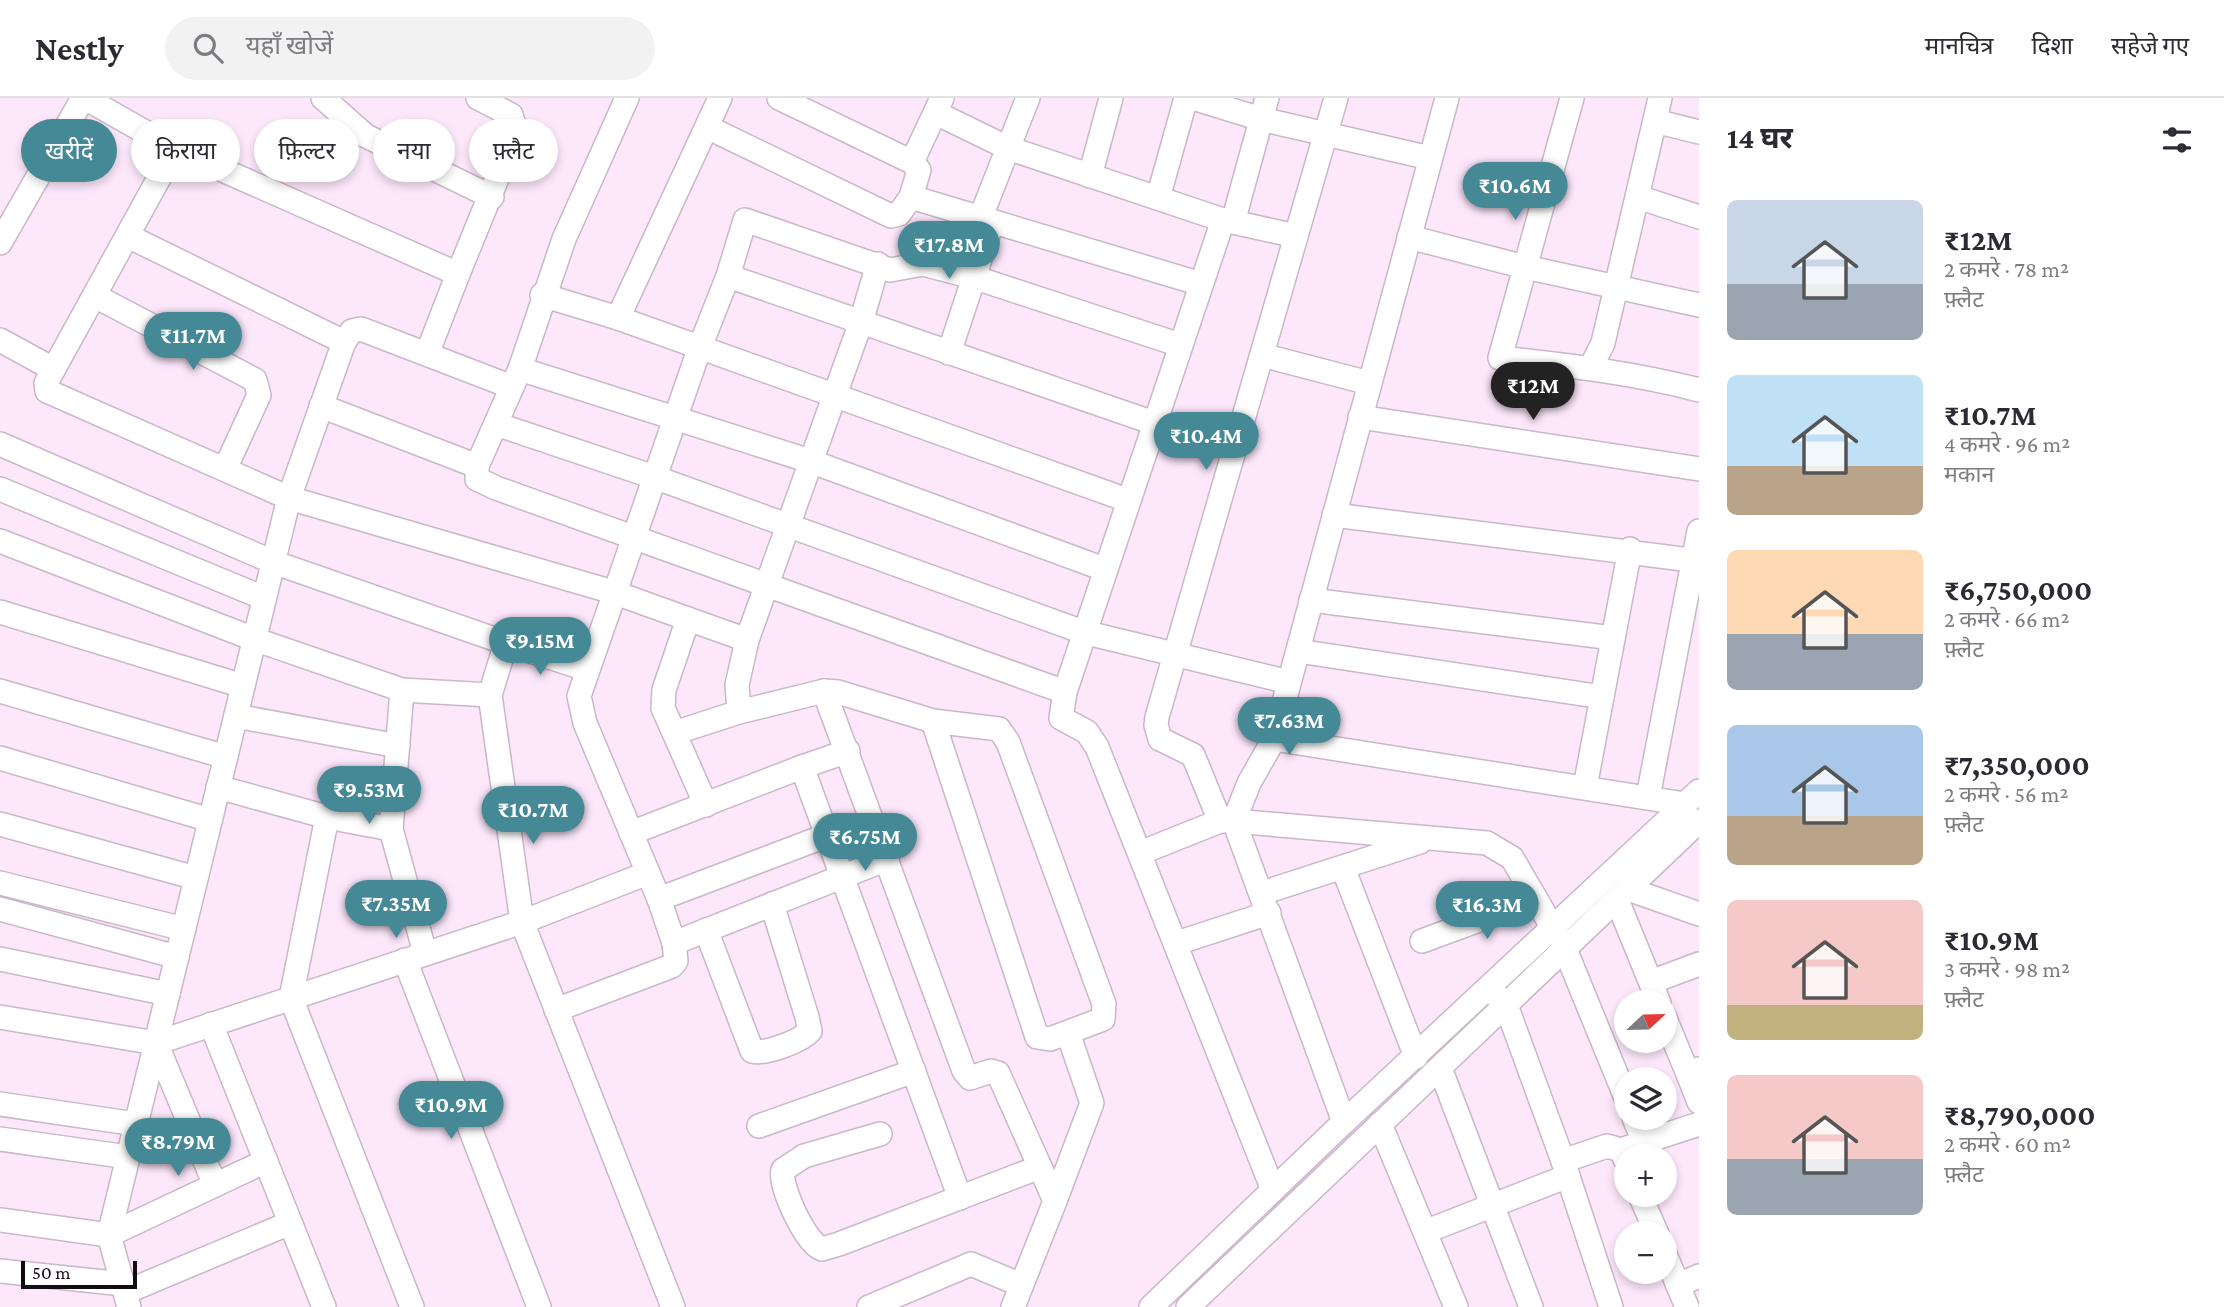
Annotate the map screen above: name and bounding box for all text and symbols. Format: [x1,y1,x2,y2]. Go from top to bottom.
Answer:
search box [165,17,655,80]
icon: search [189,29,227,67]
text: Nestly [35,30,123,67]
text: यहाँ खोजें [245,31,333,60]
text: मानचित्र [1925,32,1993,59]
text: दिशा [2031,32,2073,59]
text: सहेजे गए [2111,32,2189,59]
chip: खरीदें [21,119,117,182]
chip: किराया [131,119,240,182]
chip: फ़िल्टर [254,119,359,182]
chip: नया [373,119,455,182]
chip: फ़्लैट [469,119,558,182]
text: 14 घर [1727,121,1793,154]
icon: filters [2158,121,2196,159]
pin: ₹10.6M [1458,162,1572,222]
text: ₹10.6M [1479,172,1551,198]
pin: ₹17.8M [892,222,1006,281]
text: ₹12M [1944,223,2012,256]
icon: home [1783,228,1867,312]
text: ₹17.8M [914,231,984,257]
text: 2 कमरे · 78 m² [1944,256,2069,282]
text: फ़्लैट [1944,286,1984,312]
pin: ₹11.7M [136,313,250,372]
text: ₹11.7M [160,322,226,348]
pin: ₹12M [1492,362,1574,422]
text: ₹12M [1507,372,1559,398]
text: ₹10.7M [1944,398,2037,431]
icon: home [1783,403,1867,487]
pin: ₹10.4M [1149,412,1263,472]
text: ₹10.4M [1170,422,1242,448]
text: 4 कमरे · 96 m² [1944,431,2070,457]
text: मकान [1944,461,1994,487]
text: ₹6,750,000 [1944,573,2092,606]
icon: home [1783,578,1867,662]
text: 2 कमरे · 66 m² [1944,606,2069,632]
pin: ₹9.15M [483,618,597,677]
text: ₹9.15M [505,627,575,653]
text: फ़्लैट [1944,636,1984,662]
pin: ₹7.63M [1232,698,1346,757]
text: ₹7.63M [1254,707,1324,733]
text: ₹7,350,000 [1944,748,2090,781]
icon: home [1783,753,1867,837]
pin: ₹9.53M [312,766,426,826]
text: ₹9.53M [333,776,405,802]
text: 2 कमरे · 56 m² [1944,781,2069,807]
pin: ₹10.7M [476,786,590,846]
text: ₹10.7M [498,796,568,822]
text: फ़्लैट [1944,811,1984,837]
pin: ₹6.75M [808,814,922,873]
text: ₹6.75M [829,823,901,849]
pin: ₹7.35M [339,880,453,940]
pin: ₹16.3M [1430,882,1544,941]
text: ₹7.35M [361,890,431,916]
text: ₹16.3M [1452,891,1522,917]
text: ₹10.9M [1944,923,2039,956]
icon: home [1783,928,1867,1012]
text: 3 कमरे · 98 m² [1944,956,2070,982]
text: फ़्लैट [1944,986,1984,1012]
north arrow [1614,990,1676,1054]
map controls [1614,990,1677,1284]
button: layers [1614,1067,1677,1130]
pin: ₹10.9M [394,1082,508,1141]
text: ₹10.9M [415,1091,487,1117]
text: ₹8,790,000 [1944,1098,2095,1131]
icon: home [1783,1103,1867,1187]
pin: ₹8.79M [121,1118,235,1178]
text: ₹8.79M [141,1128,215,1154]
text: 2 कमरे · 60 m² [1944,1131,2071,1157]
button: + [1614,1144,1677,1207]
text: फ़्लैट [1944,1161,1984,1187]
button: − [1614,1221,1677,1284]
scale bar [21,1258,136,1290]
text: 50 m [32,1262,71,1283]

